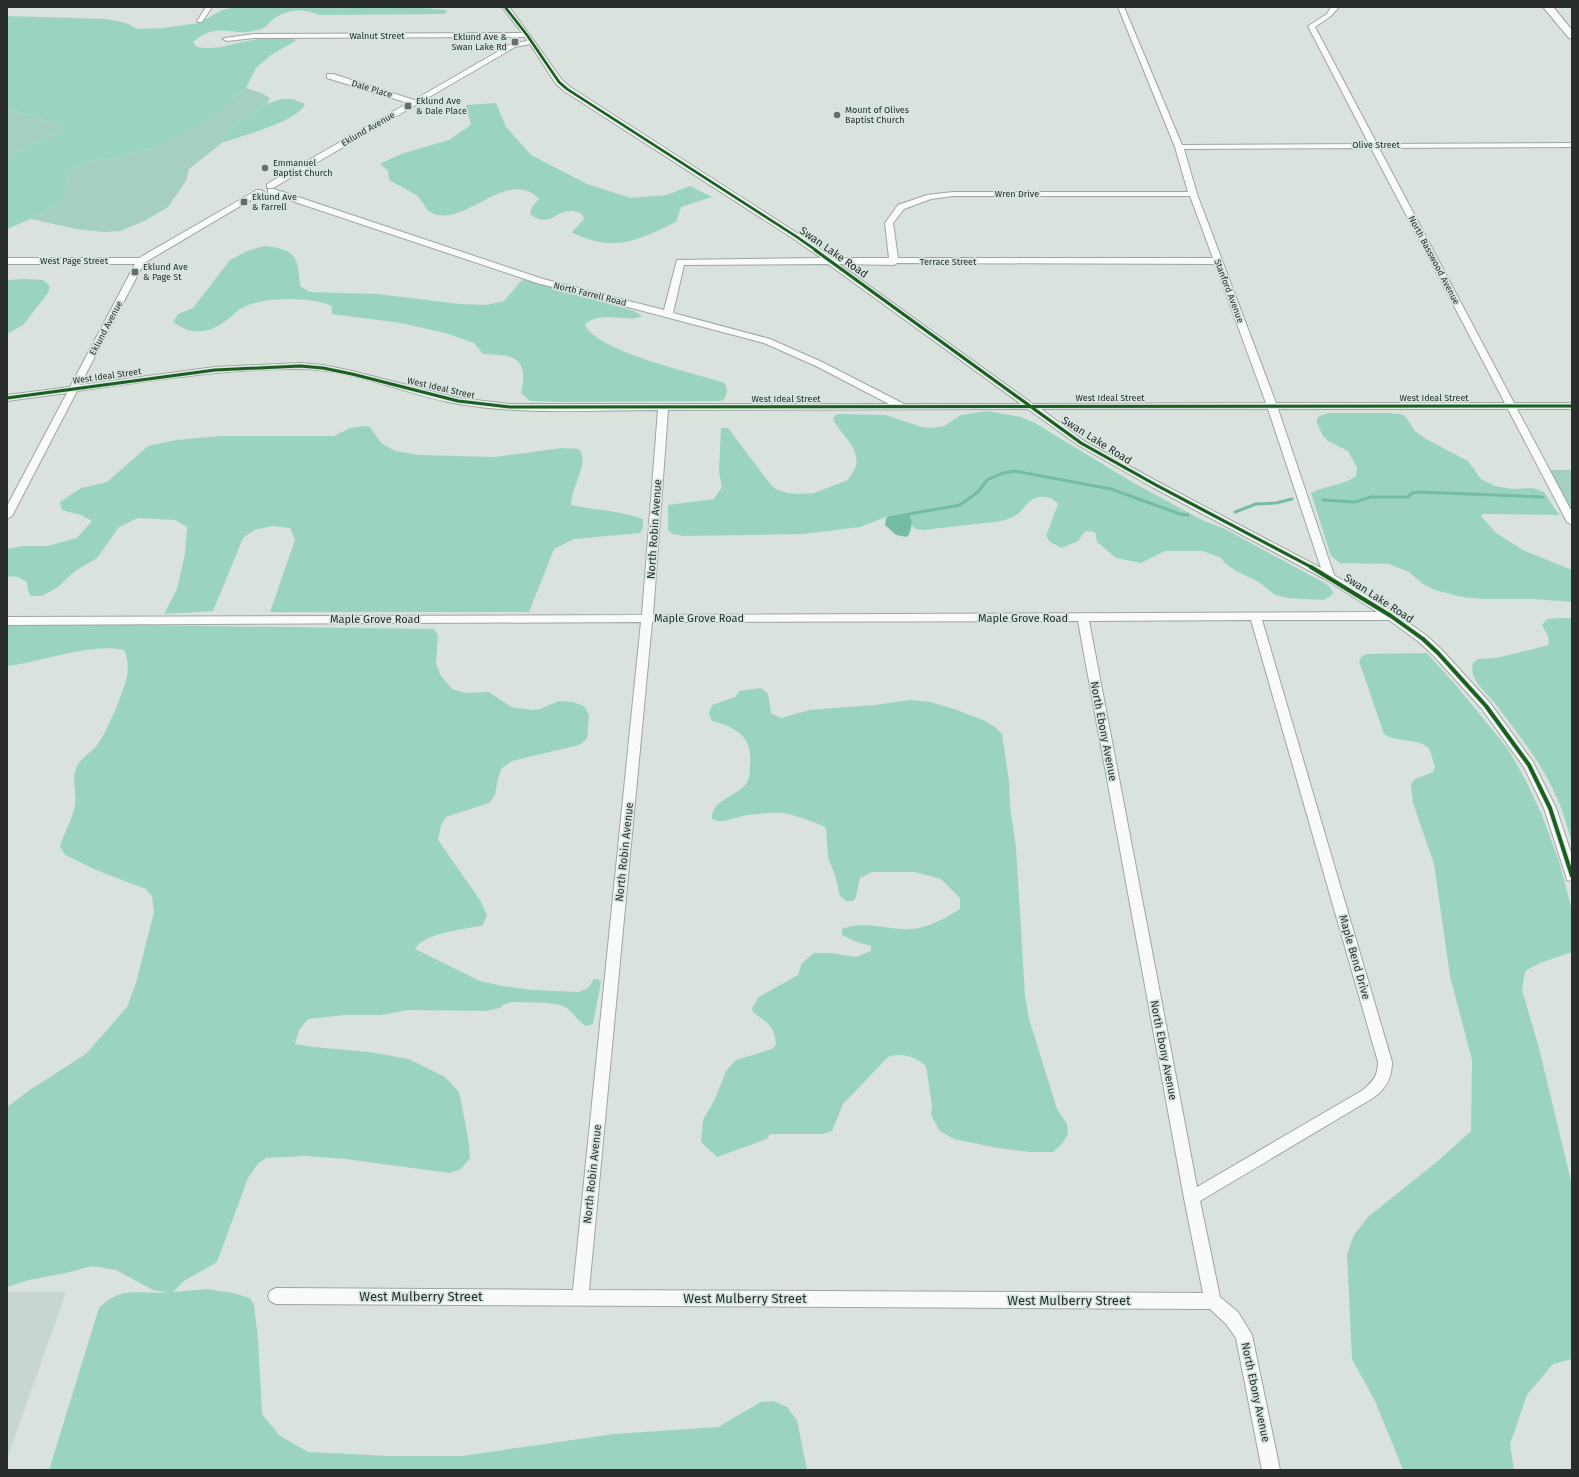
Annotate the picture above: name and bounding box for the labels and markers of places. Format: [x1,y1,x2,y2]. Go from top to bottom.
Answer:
place label: Eklund Ave & Swan Lake Rd [451,32,507,52]
marker: Eklund Ave & Swan Lake Rd [510,37,520,47]
place label: Eklund Ave & Dale Place [416,96,467,116]
marker: Eklund Ave & Dale Place [403,101,413,111]
place label: Mount of Olives Baptist Church [845,105,909,125]
marker: Mount of Olives Baptist Church [832,110,842,120]
place label: Emmanuel Baptist Church [273,158,333,178]
marker: Emmanuel Baptist Church [260,163,270,173]
place label: Eklund Ave & Farrell [252,192,297,212]
marker: Eklund Ave & Farrell [239,197,249,207]
place label: Eklund Ave & Page St [143,262,188,282]
marker: Eklund Ave & Page St [130,267,140,277]

